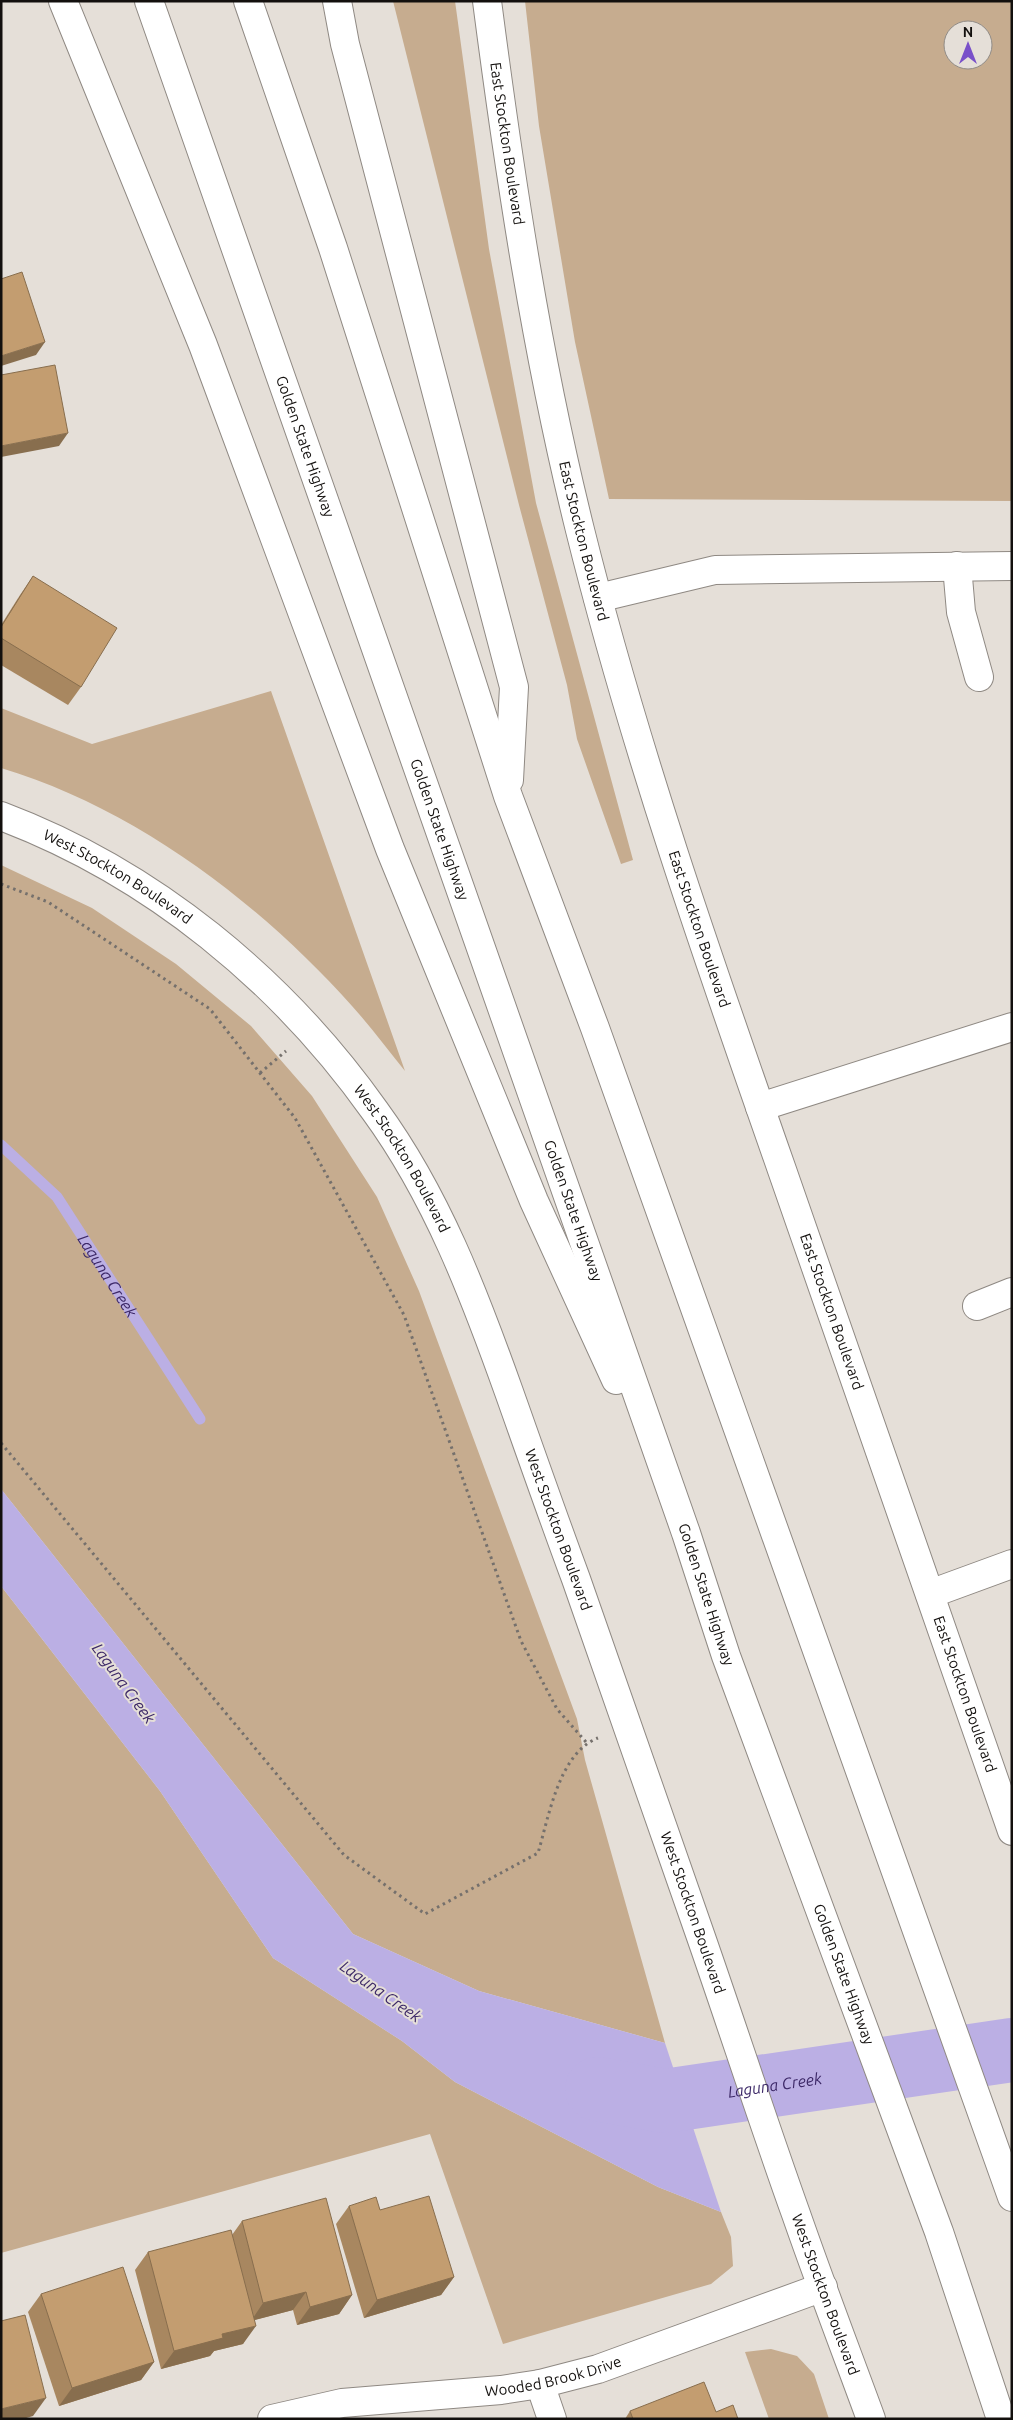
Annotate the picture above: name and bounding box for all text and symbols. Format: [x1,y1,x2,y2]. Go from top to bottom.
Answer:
north arrow [943,20,993,70]
text: N [963,24,973,40]
street label: East Stockton Boulevard [487,61,528,226]
street label: Golden State Highway [273,373,338,519]
street label: East Stockton Boulevard [556,459,612,623]
street label: Golden State Highway [407,756,473,902]
street label: West Stockton Boulevard [41,826,196,927]
street label: East Stockton Boulevard [666,848,734,1010]
street label: West Stockton Boulevard [351,1081,453,1235]
street label: Golden State Highway [541,1138,606,1284]
water label: Laguna Creek [74,1231,141,1321]
street label: East Stockton Boulevard [797,1231,867,1392]
street label: West Stockton Boulevard [522,1447,595,1613]
street label: Golden State Highway [675,1521,738,1668]
street label: East Stockton Boulevard [930,1614,1000,1774]
water label: Laguna Creek [89,1639,160,1727]
street label: West Stockton Boulevard [657,1829,729,1996]
street label: Golden State Highway [810,1901,878,2047]
water label: Laguna Creek [337,1956,426,2026]
water label: Laguna Creek [726,2069,824,2101]
street label: West Stockton Boulevard [789,2212,863,2377]
street label: Wooded Brook Drive [484,2352,623,2399]

